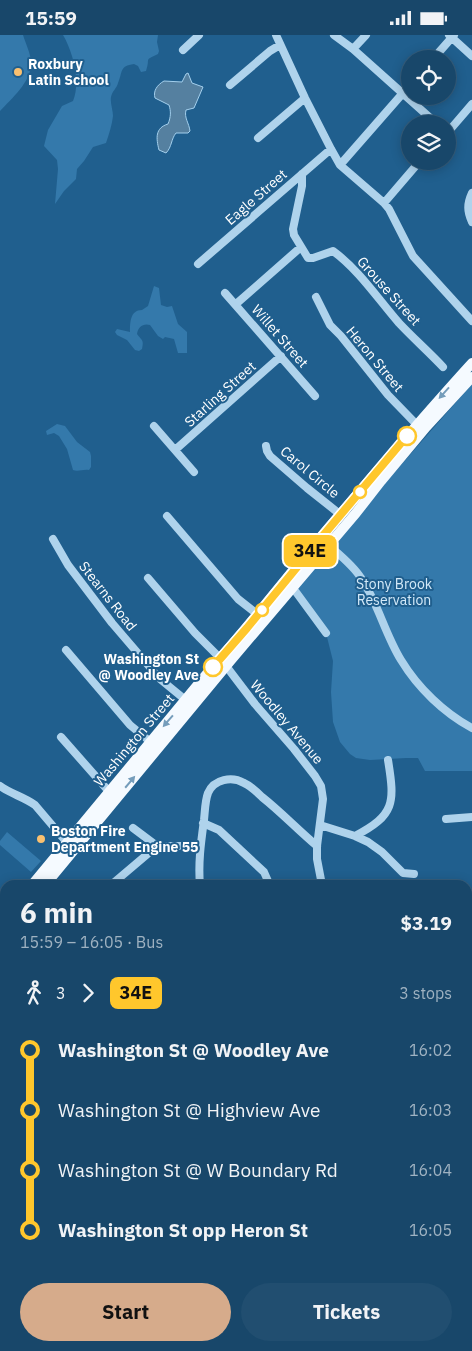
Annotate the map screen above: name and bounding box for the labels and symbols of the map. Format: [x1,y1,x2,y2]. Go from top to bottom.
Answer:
place label: Roxbury Latin School [28,55,109,89]
marker: Roxbury Latin School [12,66,24,78]
street label: Eagle Street [221,165,291,229]
street label: Grouse Street [353,253,425,329]
street label: Willet Street [248,301,312,371]
street label: Heron Street [342,323,408,396]
street label: Starling Street [181,357,260,431]
one-way arrow [438,387,450,399]
unlabelled marker [397,426,417,446]
street label: Carol Circle [277,442,344,502]
unlabelled marker [353,485,367,499]
line badge: 34E [281,535,339,567]
street label: Stearns Road [75,558,141,634]
park label: Stony Brook Reservation [356,575,433,609]
unlabelled marker [255,603,269,617]
place label: Washington St @ Woodley Ave [98,650,199,684]
marker: Washington St @ Woodley Ave [203,657,223,677]
street label: Woodley Avenue [247,676,328,768]
street label: Washington Street [90,690,178,790]
one-way arrow [163,715,174,728]
one-way arrow [124,776,135,789]
place label: Boston Fire Department Engine 55 [51,822,198,856]
marker: Boston Fire Department Engine 55 [35,833,47,845]

